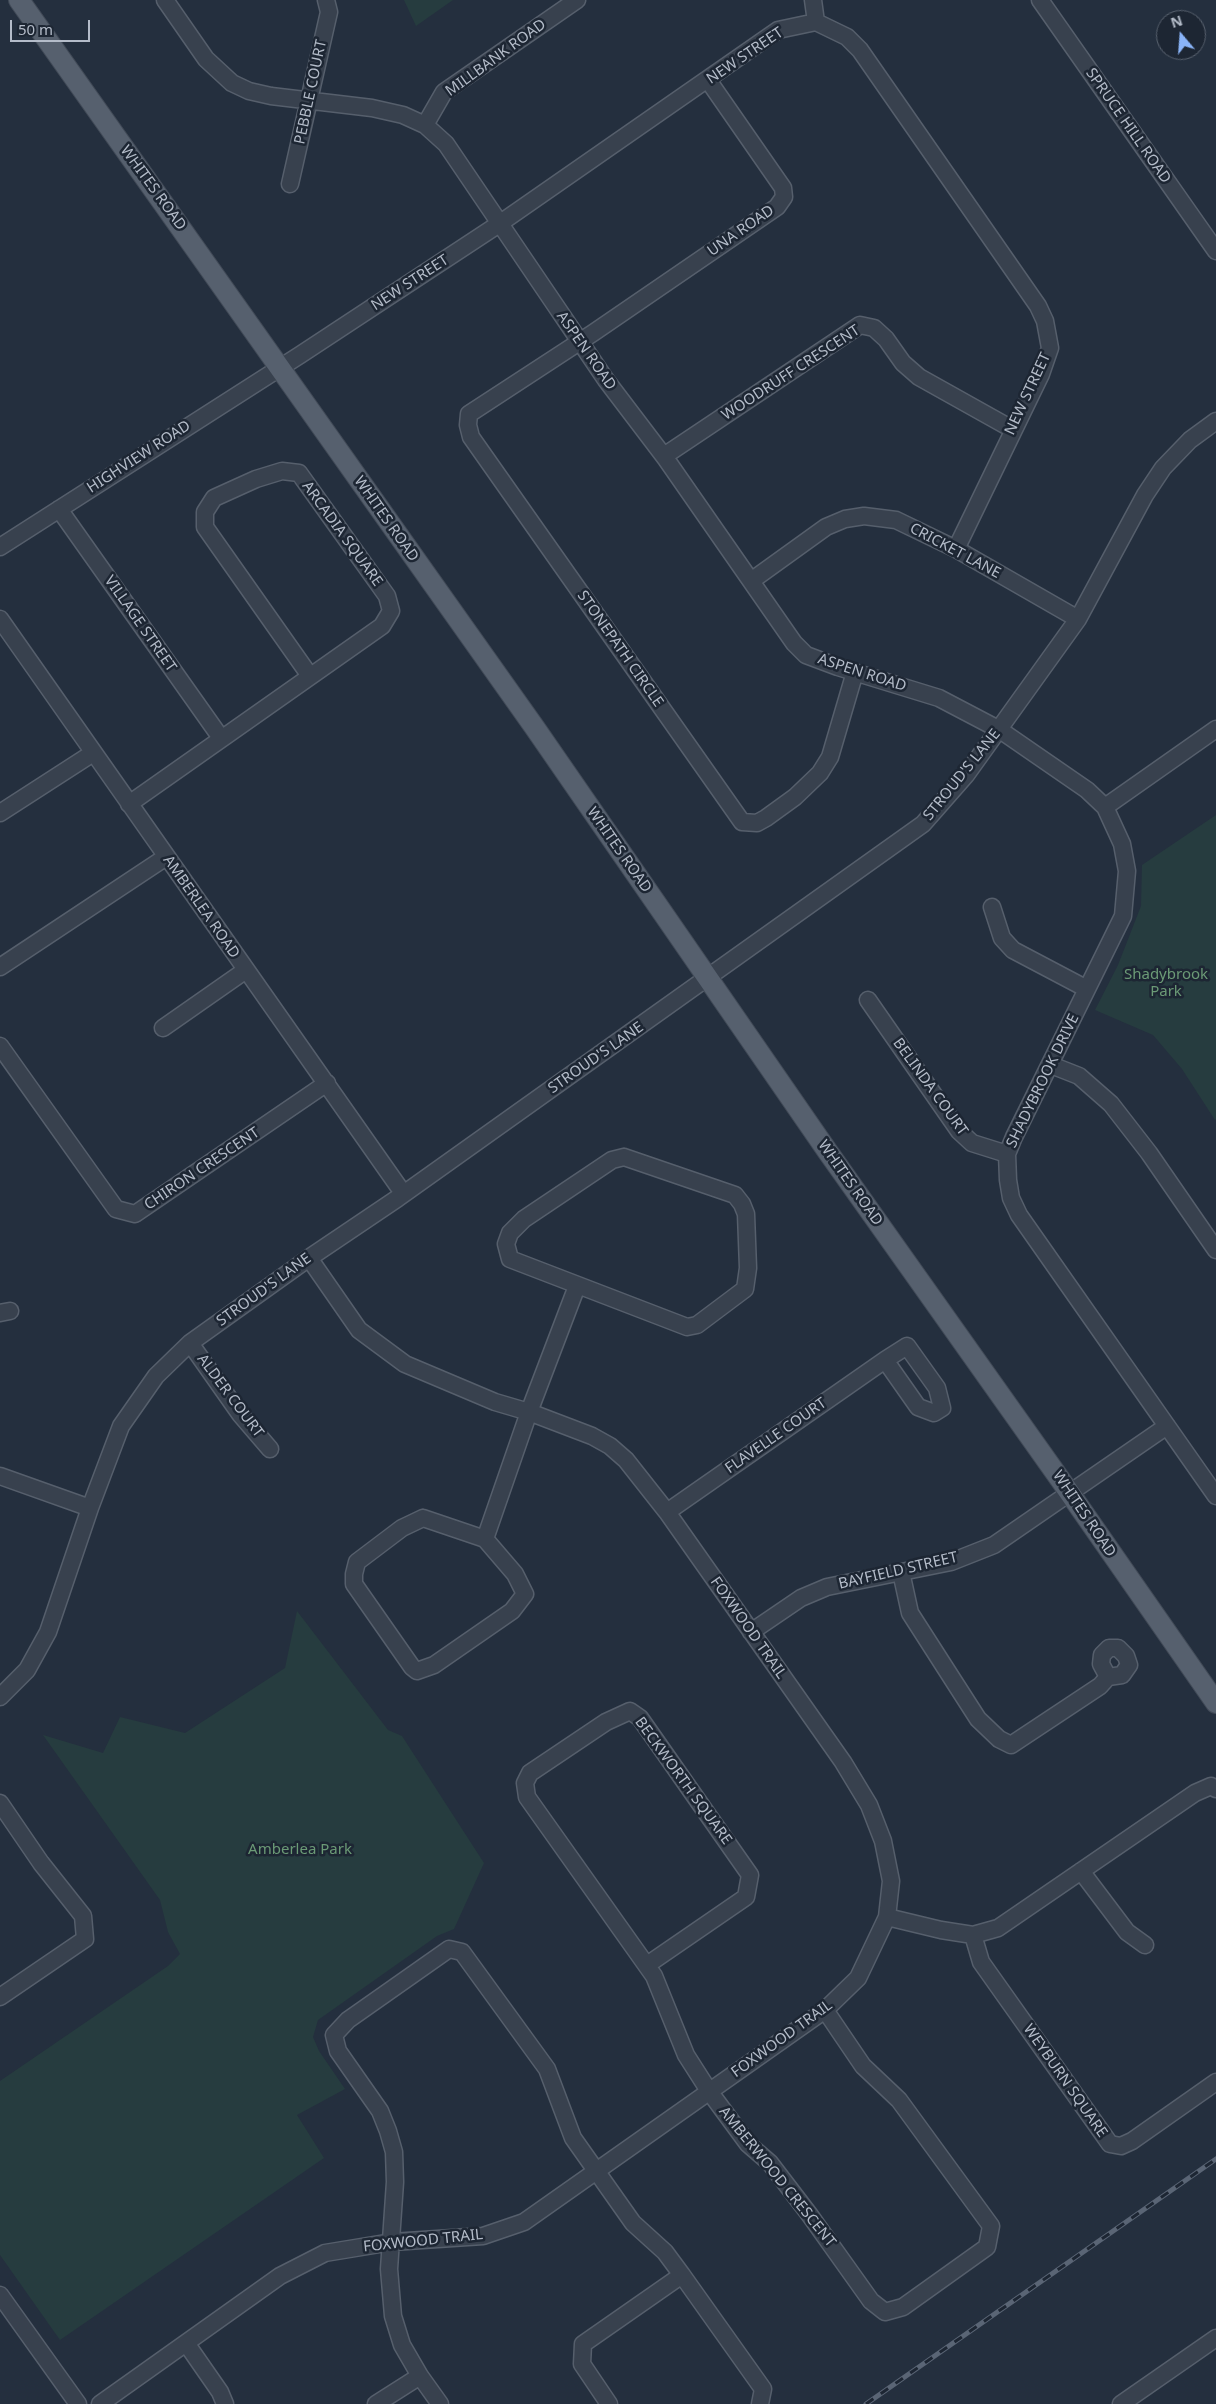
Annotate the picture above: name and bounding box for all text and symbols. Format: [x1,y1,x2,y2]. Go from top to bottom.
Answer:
scale bar [12,10,92,42]
north arrow [1156,10,1206,60]
text: N [1168,10,1185,32]
street label: MILLBANK ROAD [442,16,550,100]
text: 50 m [18,19,53,39]
street label: NEW STREET [703,24,787,88]
street label: PEBBLE COURT [291,38,331,146]
street label: SPRUCE HILL ROAD [1082,65,1174,187]
street label: WHITES ROAD [116,142,190,234]
street label: UNA ROAD [704,202,778,260]
street label: NEW STREET [368,251,452,315]
street label: ASPEN ROAD [552,308,620,394]
street label: WOODRUFF CRESCENT [719,322,863,424]
street label: NEW STREET [1001,350,1055,438]
street label: HIGHVIEW ROAD [84,417,194,497]
street label: WHITES ROAD [350,473,422,565]
street label: ARCADIA SQUARE [298,478,386,590]
street label: CRICKET LANE [906,519,1004,583]
street label: VILLAGE STREET [100,572,180,676]
street label: STONEPATH CIRCLE [573,588,667,710]
street label: ASPEN ROAD [816,650,908,696]
street label: STROUD'S LANE [920,726,1004,824]
street label: WHITES ROAD [583,804,655,896]
street label: AMBERLEA ROAD [159,852,243,962]
park label: Shadybrook Park [1124,966,1208,1001]
street label: SHADYBROOK DRIVE [1003,1011,1083,1151]
street label: STROUD'S LANE [545,1018,647,1098]
street label: BELINDA COURT [889,1035,971,1139]
street label: CHIRON CRESCENT [141,1124,263,1214]
street label: WHITES ROAD [814,1137,886,1229]
street label: STROUD'S LANE [213,1250,315,1330]
street label: ALDER COURT [193,1351,267,1441]
street label: FLAVELLE COURT [722,1394,830,1478]
street label: WHITES ROAD [1049,1467,1119,1561]
street label: BAYFIELD STREET [837,1549,959,1593]
street label: FOXWOOD TRAIL [706,1574,790,1682]
street label: BECKWORTH SQUARE [631,1714,735,1848]
park label: Amberlea Park [248,1841,352,1859]
street label: FOXWOOD TRAIL [728,1996,836,2082]
street label: WEYBURN SQUARE [1019,2021,1111,2141]
street label: AMBERWOOD CRESCENT [715,2103,839,2251]
street label: FOXWOOD TRAIL [362,2226,484,2256]

